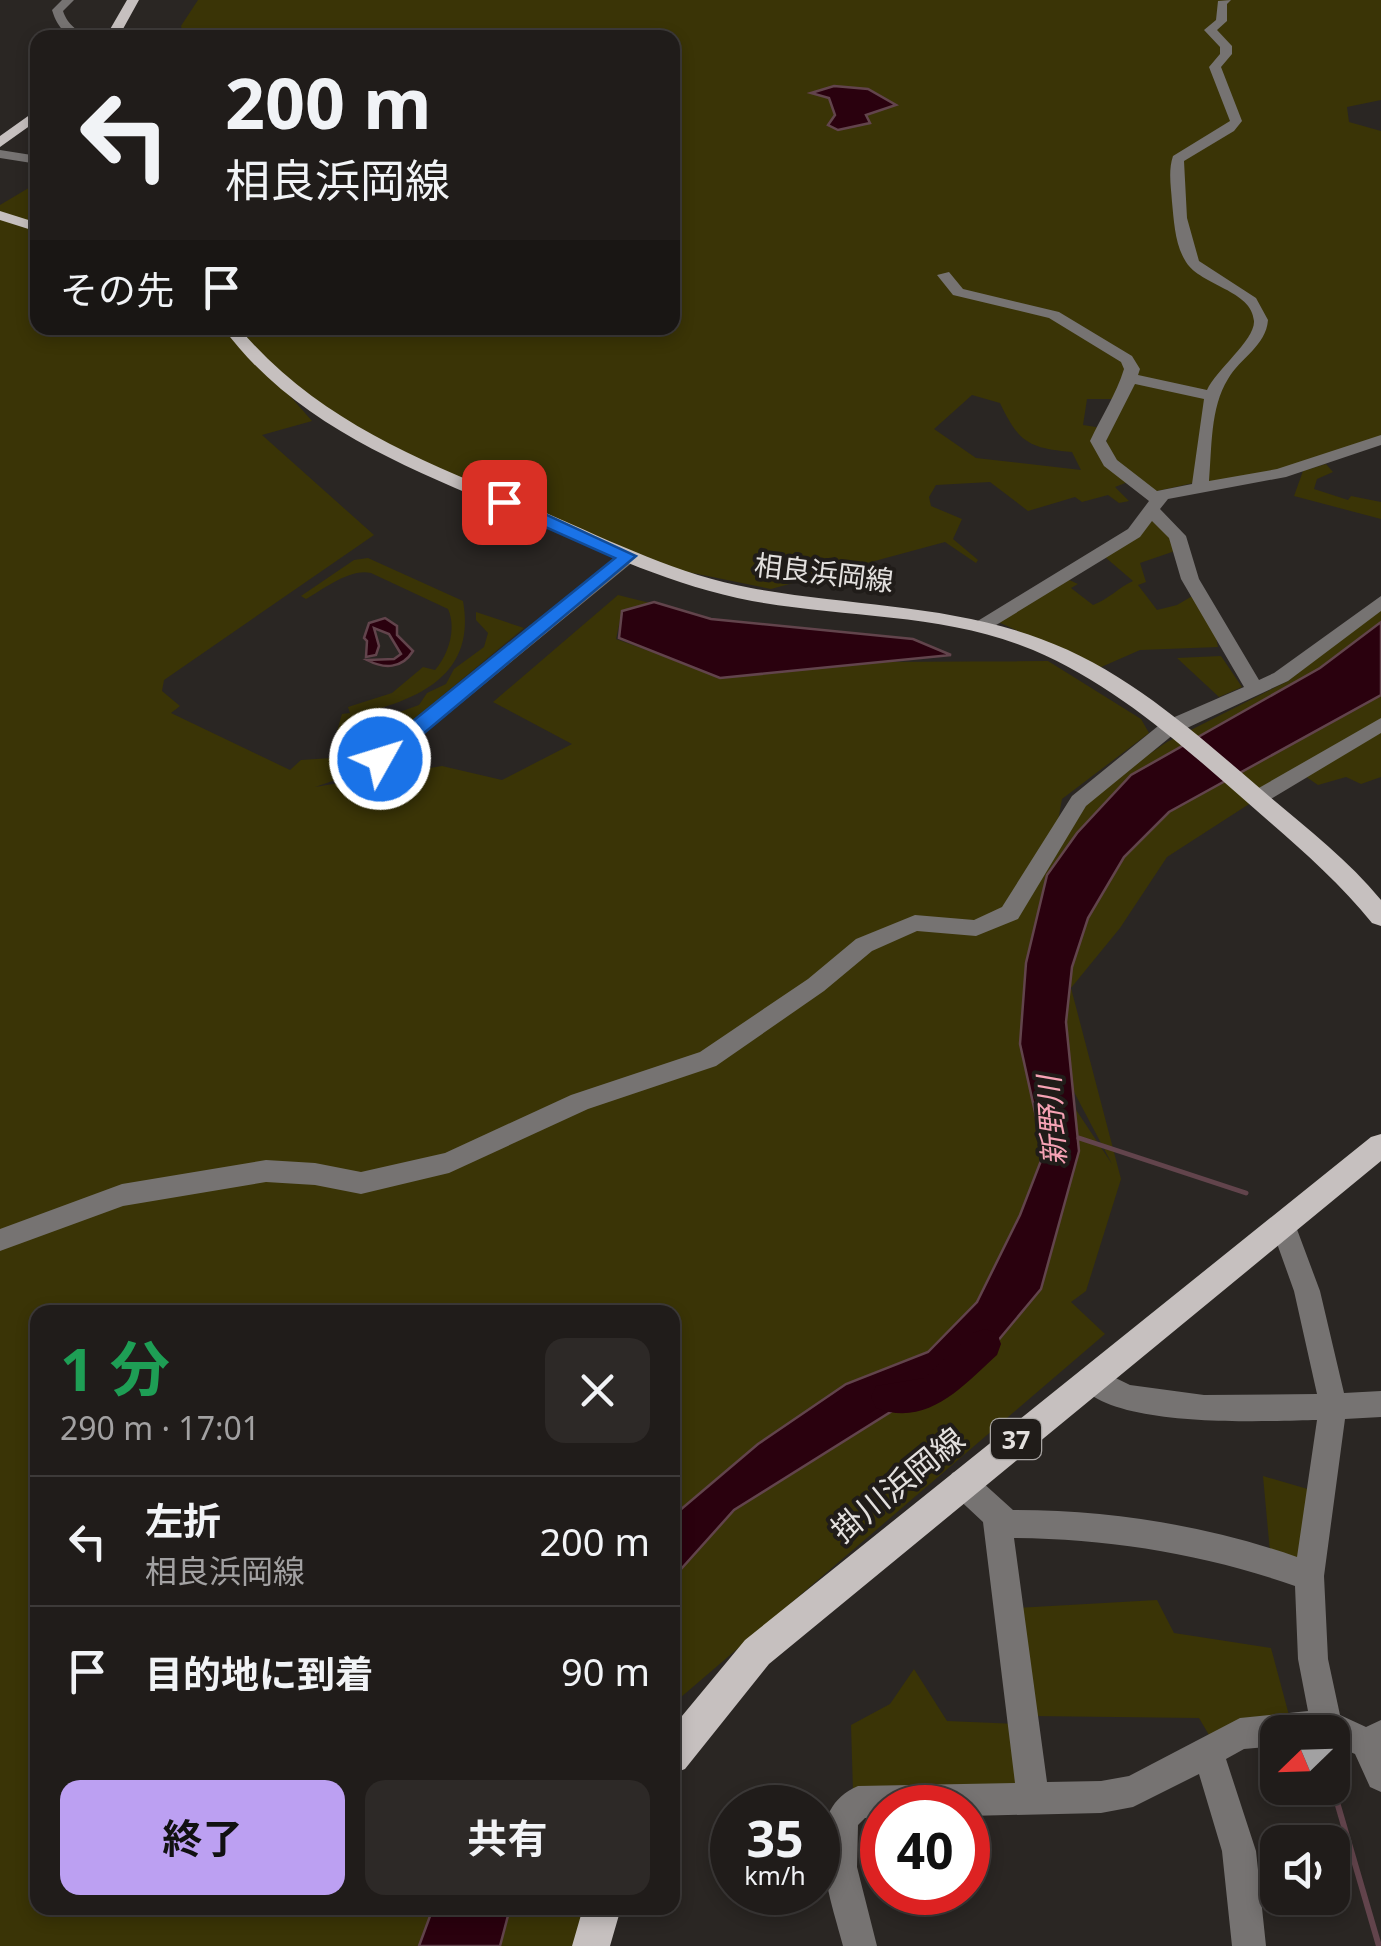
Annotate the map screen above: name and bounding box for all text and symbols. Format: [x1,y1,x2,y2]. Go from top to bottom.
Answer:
text: 200 m [225,54,432,150]
icon: left [60,70,190,200]
text: 相良浜岡線 [225,149,450,210]
icon: arrive [194,260,249,315]
text: その先 [60,263,174,315]
pin [462,460,547,545]
icon: arrive [477,475,532,530]
street label: 相良浜岡線 [752,545,896,599]
position arrow [328,707,432,811]
water label: 新野川 [1027,1072,1075,1167]
text: 1 分 [60,1327,170,1409]
button: close [545,1338,650,1443]
text: 290 m · 17:01 [60,1406,260,1449]
street label: 掛川浜岡線 [821,1417,973,1551]
road number: 37 [991,1419,1041,1459]
text: 左折 [145,1494,221,1546]
icon: left [60,1514,115,1569]
text: 200 m [539,1515,650,1567]
text: 相良浜岡線 [145,1549,305,1592]
icon: arrive [60,1644,115,1699]
text: 90 m [561,1645,650,1697]
text: 目的地に到着 [145,1647,373,1699]
north arrow [1260,1715,1350,1805]
map controls [1260,1715,1350,1915]
button: 終了 [60,1780,345,1895]
button: 共有 [365,1780,650,1895]
speed limit sign: 40 [860,1785,990,1915]
text: 35 [746,1804,804,1872]
button: sound [1260,1825,1350,1915]
text: km/h [744,1858,806,1892]

